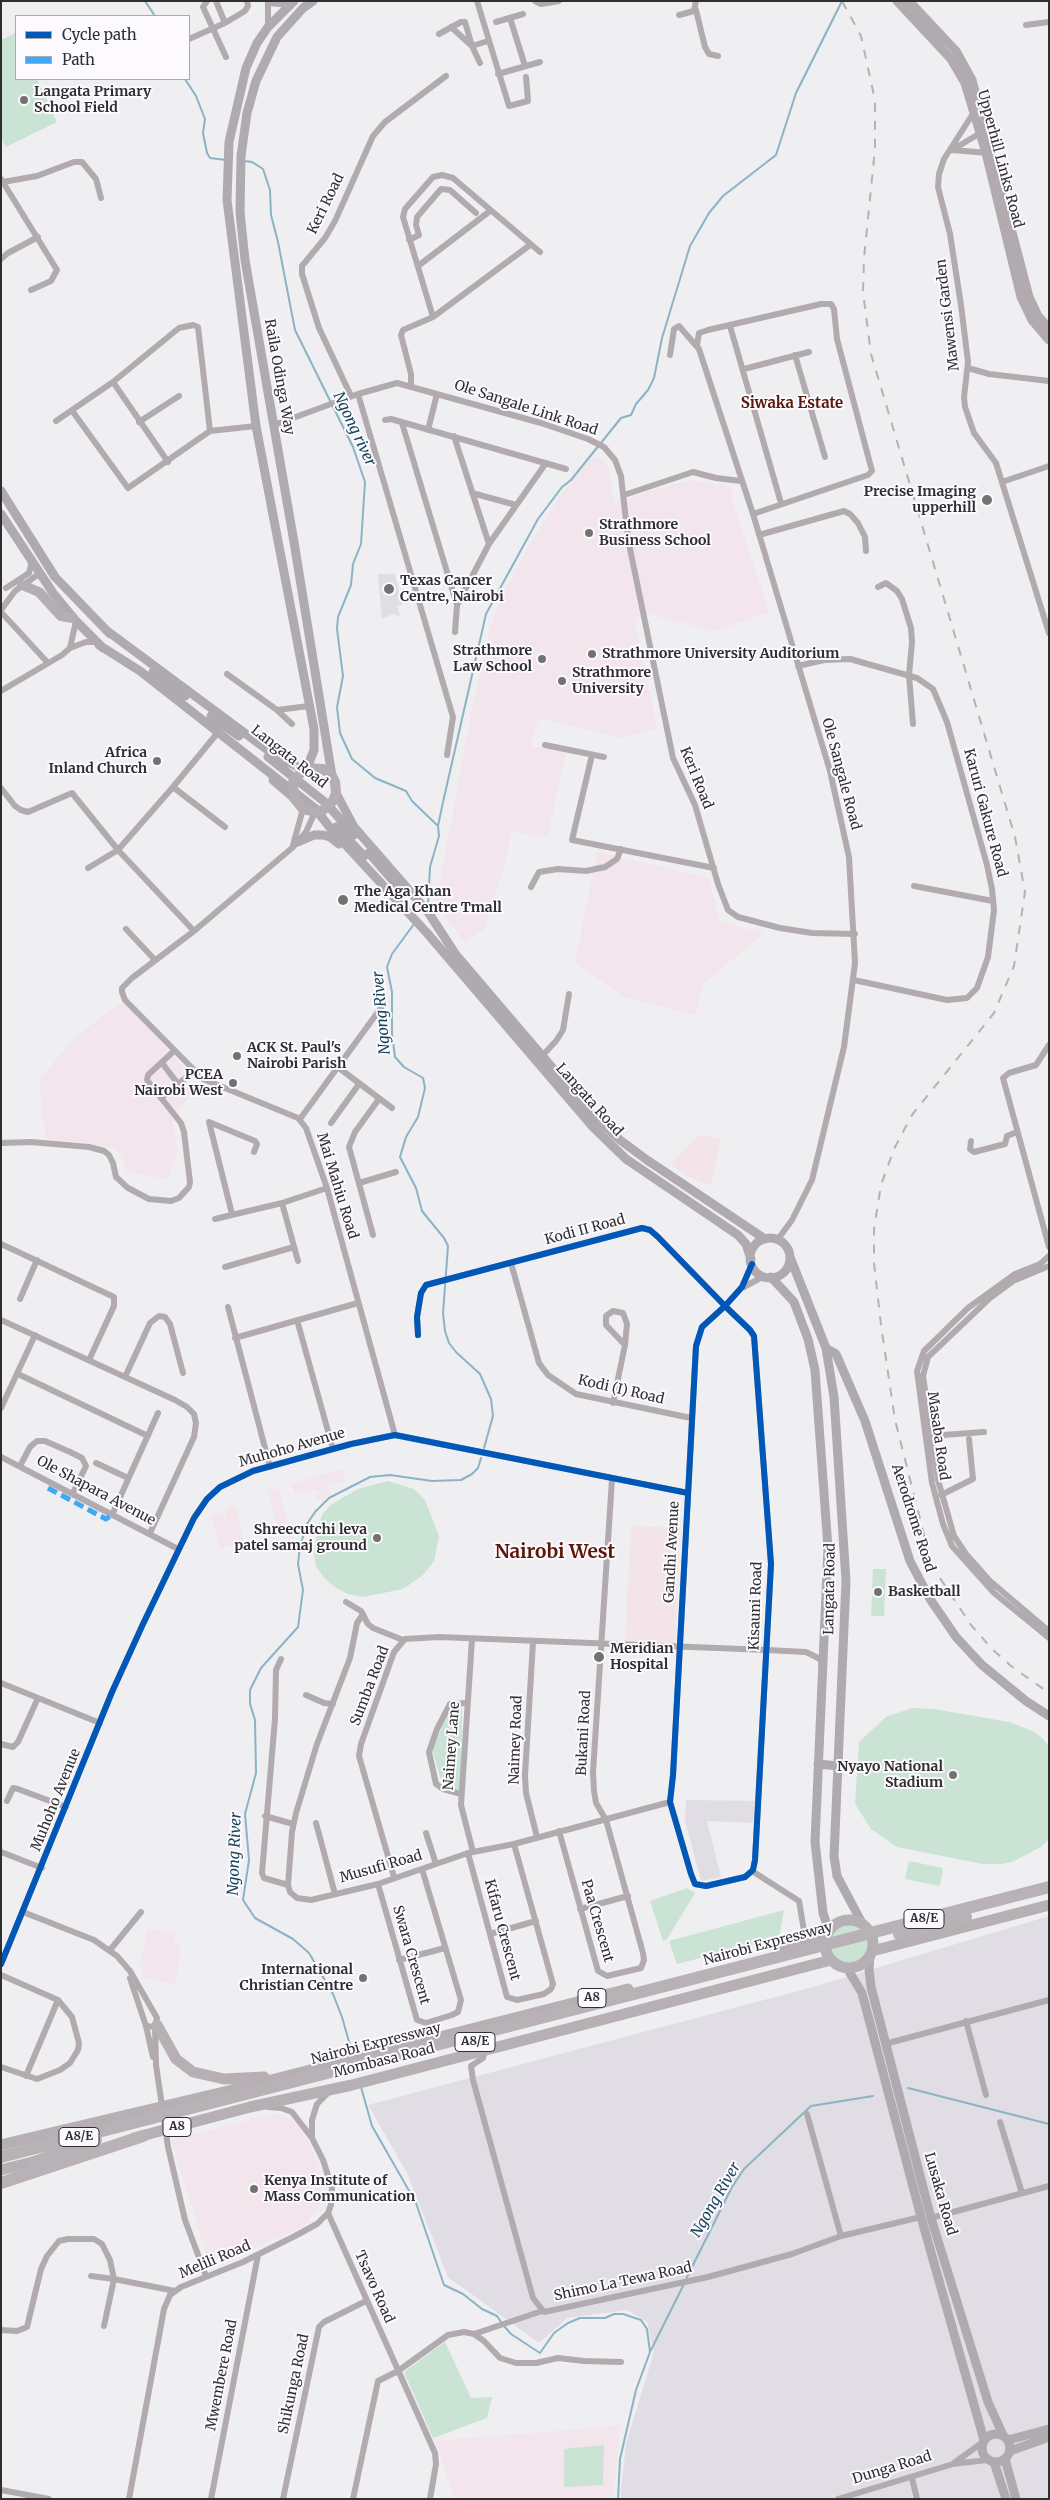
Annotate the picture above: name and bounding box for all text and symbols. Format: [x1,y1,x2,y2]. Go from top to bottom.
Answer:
legend [15,15,190,80]
text: Cycle path [62,25,137,44]
text: Path [62,50,95,69]
place label: Langata Primary School Field [34,84,151,116]
street label: Upperhill Links Road [973,88,1027,230]
marker: Langata Primary School Field [18,94,30,106]
street label: Keri Road [304,171,348,237]
street label: Mawensi Garden [933,258,963,372]
street label: Raila Odinga Way [261,318,297,436]
street label: Ole Sangale Link Road [452,377,600,439]
water label: Ngong river [329,389,379,469]
district label: Siwaka Estate [741,395,843,413]
place label: Precise Imaging upperhill [864,484,976,516]
marker: Precise Imaging upperhill [980,493,994,507]
place label: Strathmore Business School [599,517,711,550]
marker: Strathmore Business School [583,527,595,539]
place label: Texas Cancer Centre, Nairobi [400,573,504,606]
marker: Texas Cancer Centre, Nairobi [382,582,396,596]
place label: Strathmore Law School [453,643,532,676]
place label: Strathmore University Auditorium [602,646,839,662]
marker: Strathmore University Auditorium [586,648,598,660]
marker: Strathmore Law School [536,653,548,665]
place label: Strathmore University [572,665,651,698]
marker: Strathmore University [556,675,568,687]
street label: Ole Sangale Road [818,716,864,832]
street label: Langata Road [248,722,330,792]
place label: Africa Inland Church [48,745,147,778]
street label: Keri Road [676,745,716,811]
street label: Karuri Gakure Road [960,747,1010,879]
marker: Africa Inland Church [151,755,163,767]
place label: The Aga Khan Medical Centre Tmall [354,884,502,916]
marker: The Aga Khan Medical Centre Tmall [336,893,350,907]
water label: Ngong River [369,971,395,1055]
place label: ACK St. Paul's Nairobi Parish [247,1040,346,1072]
marker: ACK St. Paul's Nairobi Parish [231,1050,243,1062]
street label: Langata Road [552,1060,626,1140]
place label: PCEA Nairobi West [134,1067,223,1100]
marker: PCEA Nairobi West [227,1077,239,1089]
street label: Mai Mahiu Road [313,1131,361,1241]
street label: Kodi II Road [543,1211,627,1249]
street label: Kodi (I) Road [576,1372,666,1408]
street label: Masaba Road [923,1391,953,1481]
street label: Muhoho Avenue [237,1425,347,1471]
street label: Ole Shapara Avenue [34,1453,158,1529]
street label: Aerodrome Road [888,1462,938,1574]
street label: Gandhi Avenue [661,1501,683,1603]
place label: Shreecutchi leva patel samaj ground [234,1522,367,1554]
marker: Shreecutchi leva patel samaj ground [371,1532,383,1544]
district label: Nairobi West [495,1542,615,1564]
street label: Langata Road [821,1543,839,1635]
street label: Kisauni Road [746,1561,766,1651]
place label: Basketball [888,1584,960,1600]
marker: Basketball [872,1586,884,1598]
place label: Meridian Hospital [610,1641,674,1674]
street label: Sumba Road [347,1644,393,1728]
marker: Meridian Hospital [592,1650,606,1664]
street label: Bukani Road [573,1690,595,1776]
street label: Naimey Road [506,1695,526,1785]
street label: Naimey Lane [441,1701,463,1791]
street label: Muhoho Avenue [28,1746,84,1854]
place label: Nyayo National Stadium [837,1759,943,1791]
marker: Nyayo National Stadium [947,1769,959,1781]
water label: Ngong River [225,1812,245,1896]
street label: Musufi Road [338,1847,424,1887]
street label: Kifaru Crescent [480,1878,524,1982]
street label: Paa Crescent [577,1878,617,1964]
street label: Swara Crescent [389,1903,433,2007]
road number: A8/E [904,1910,944,1928]
street label: Nairobi Expressway [701,1919,835,1969]
place label: International Christian Centre [240,1962,353,1994]
marker: International Christian Centre [357,1972,369,1984]
road number: A8 [578,1989,606,2008]
street label: Nairobi Expressway [309,2020,443,2068]
road number: A8/E [455,2032,495,2052]
street label: Mombasa Road [332,2040,436,2082]
road number: A8 [163,2118,191,2136]
road number: A8/E [59,2128,99,2146]
street label: Lusaka Road [920,2151,960,2237]
water label: Ngong River [687,2159,745,2241]
place label: Kenya Institute of Mass Communication [264,2173,415,2206]
marker: Kenya Institute of Mass Communication [248,2183,260,2195]
street label: Melili Road [177,2237,253,2283]
street label: Tsavo Road [351,2248,397,2326]
street label: Shimo La Tewa Road [552,2259,694,2305]
street label: Mwembere Road [203,2318,241,2432]
street label: Shikunga Road [275,2332,313,2436]
street label: Dunga Road [850,2448,934,2488]

